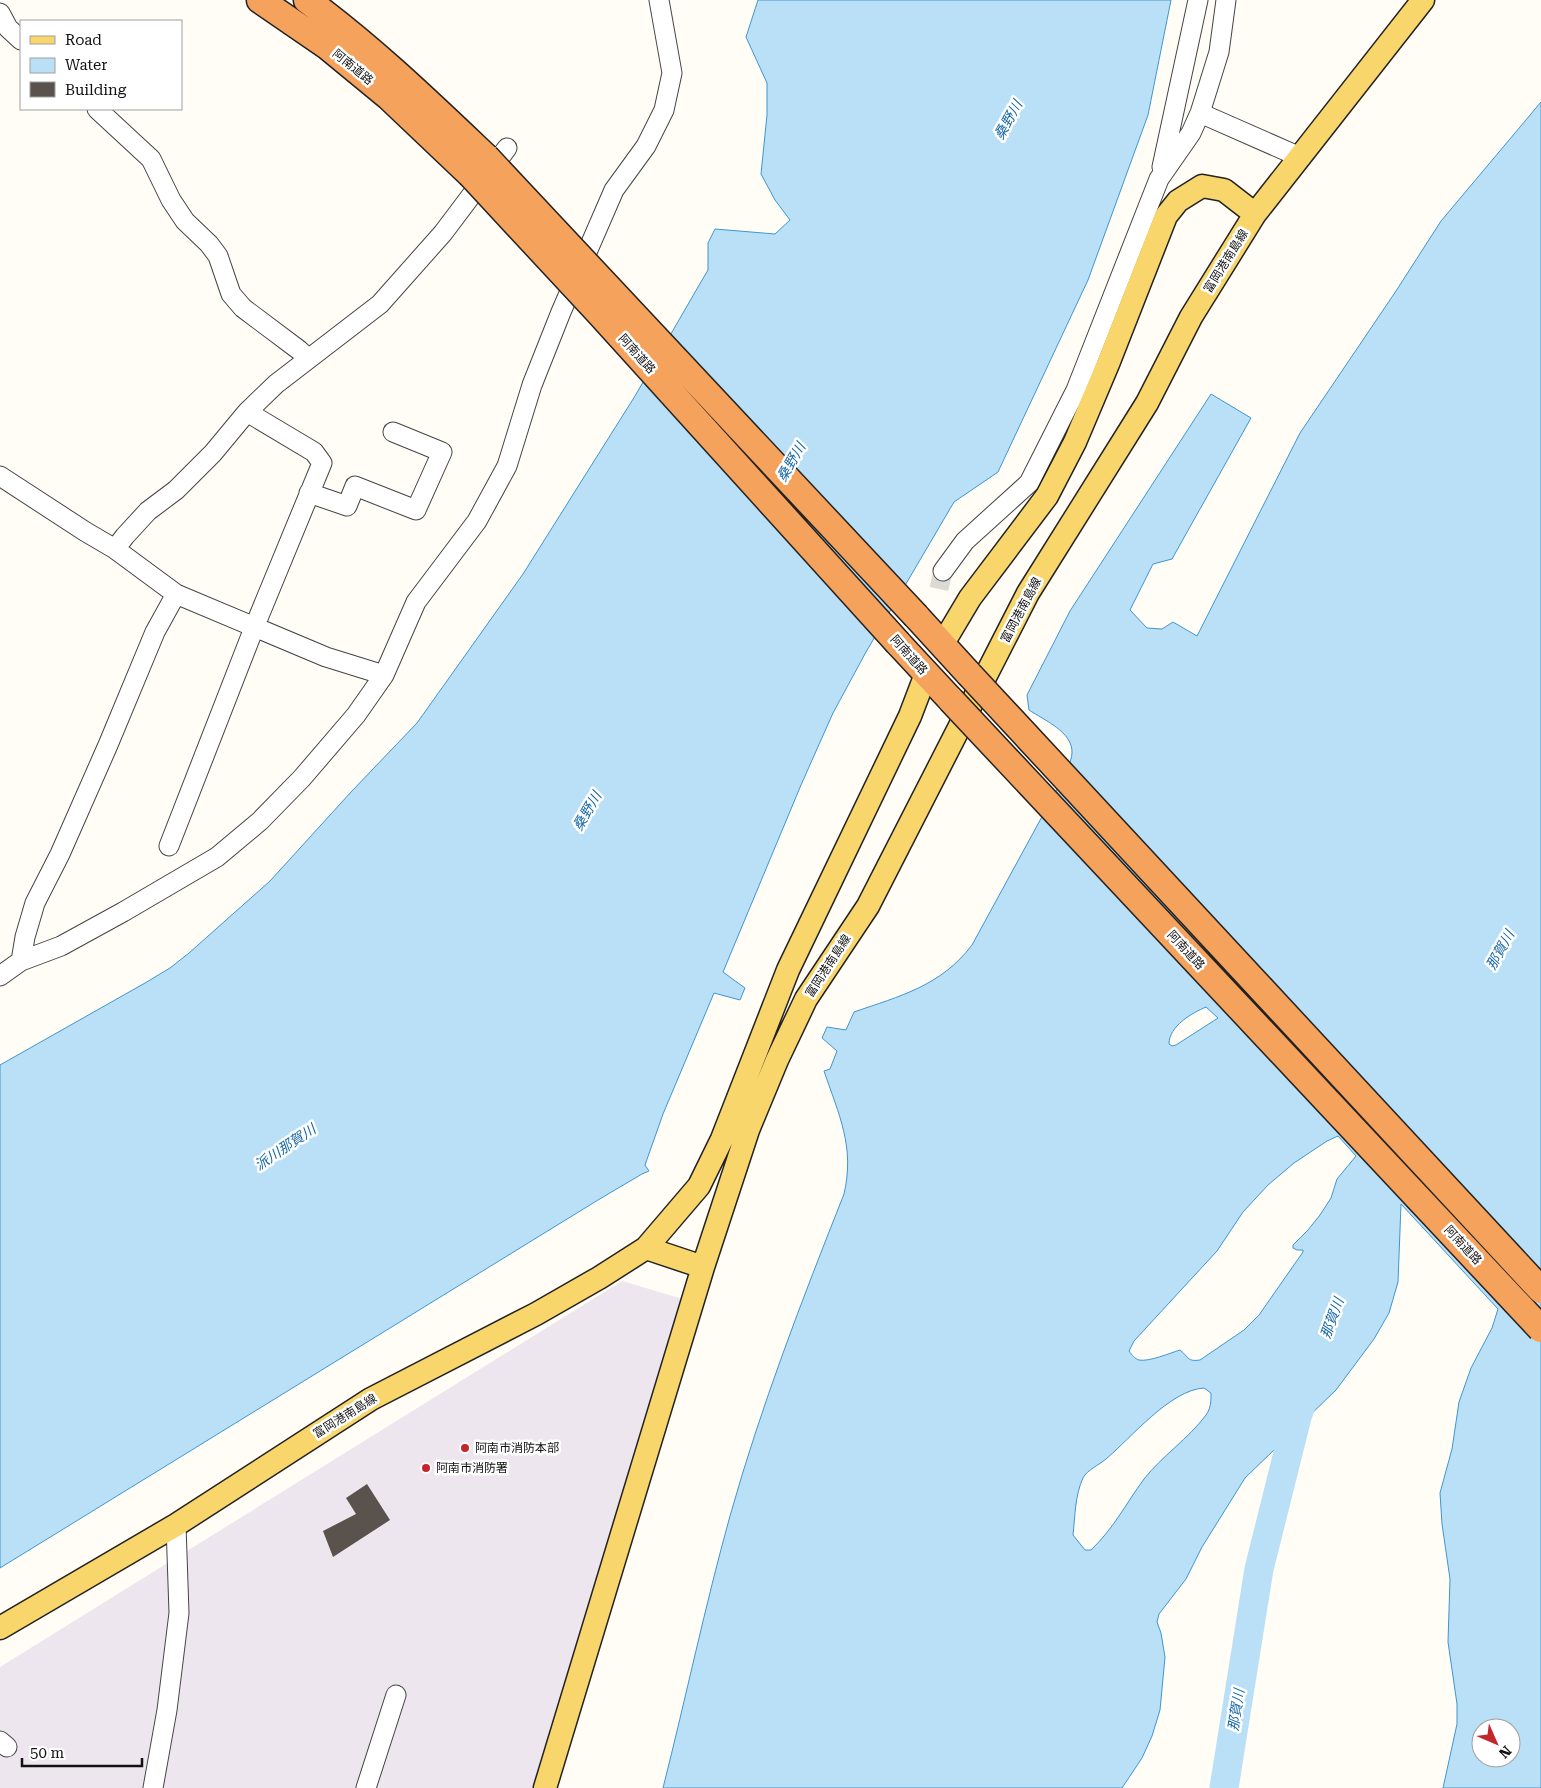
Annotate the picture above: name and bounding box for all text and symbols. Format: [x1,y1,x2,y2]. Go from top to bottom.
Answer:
legend [20,20,182,110]
text: Road [65,31,102,49]
street label: 阿南道路 [330,46,376,88]
text: Water [65,56,107,74]
text: Building [65,81,127,99]
water label: 桑野川 [991,96,1026,142]
street label: 富岡港南島線 [1201,227,1251,295]
street label: 阿南道路 [616,331,658,377]
water label: 桑野川 [774,438,809,484]
street label: 富岡港南島線 [998,575,1044,645]
street label: 阿南道路 [888,632,930,678]
water label: 桑野川 [570,787,605,833]
water label: 那賀川 [1483,926,1518,972]
street label: 阿南道路 [1165,928,1207,972]
street label: 富岡港南島線 [803,932,853,1000]
water label: 派川那賀川 [252,1120,320,1173]
street label: 阿南道路 [1442,1223,1484,1267]
water label: 那賀川 [1317,1294,1347,1340]
street label: 富岡港南島線 [311,1391,379,1441]
place label: 阿南市消防本部 [475,1441,559,1455]
marker: 阿南市消防本部 [459,1442,471,1454]
place label: 阿南市消防署 [436,1461,508,1475]
marker: 阿南市消防署 [420,1462,432,1474]
water label: 那賀川 [1225,1686,1247,1732]
north arrow [1471,1718,1521,1768]
scale bar [22,1736,142,1768]
text: N [1496,1743,1515,1762]
text: 50 m [30,1744,65,1762]

